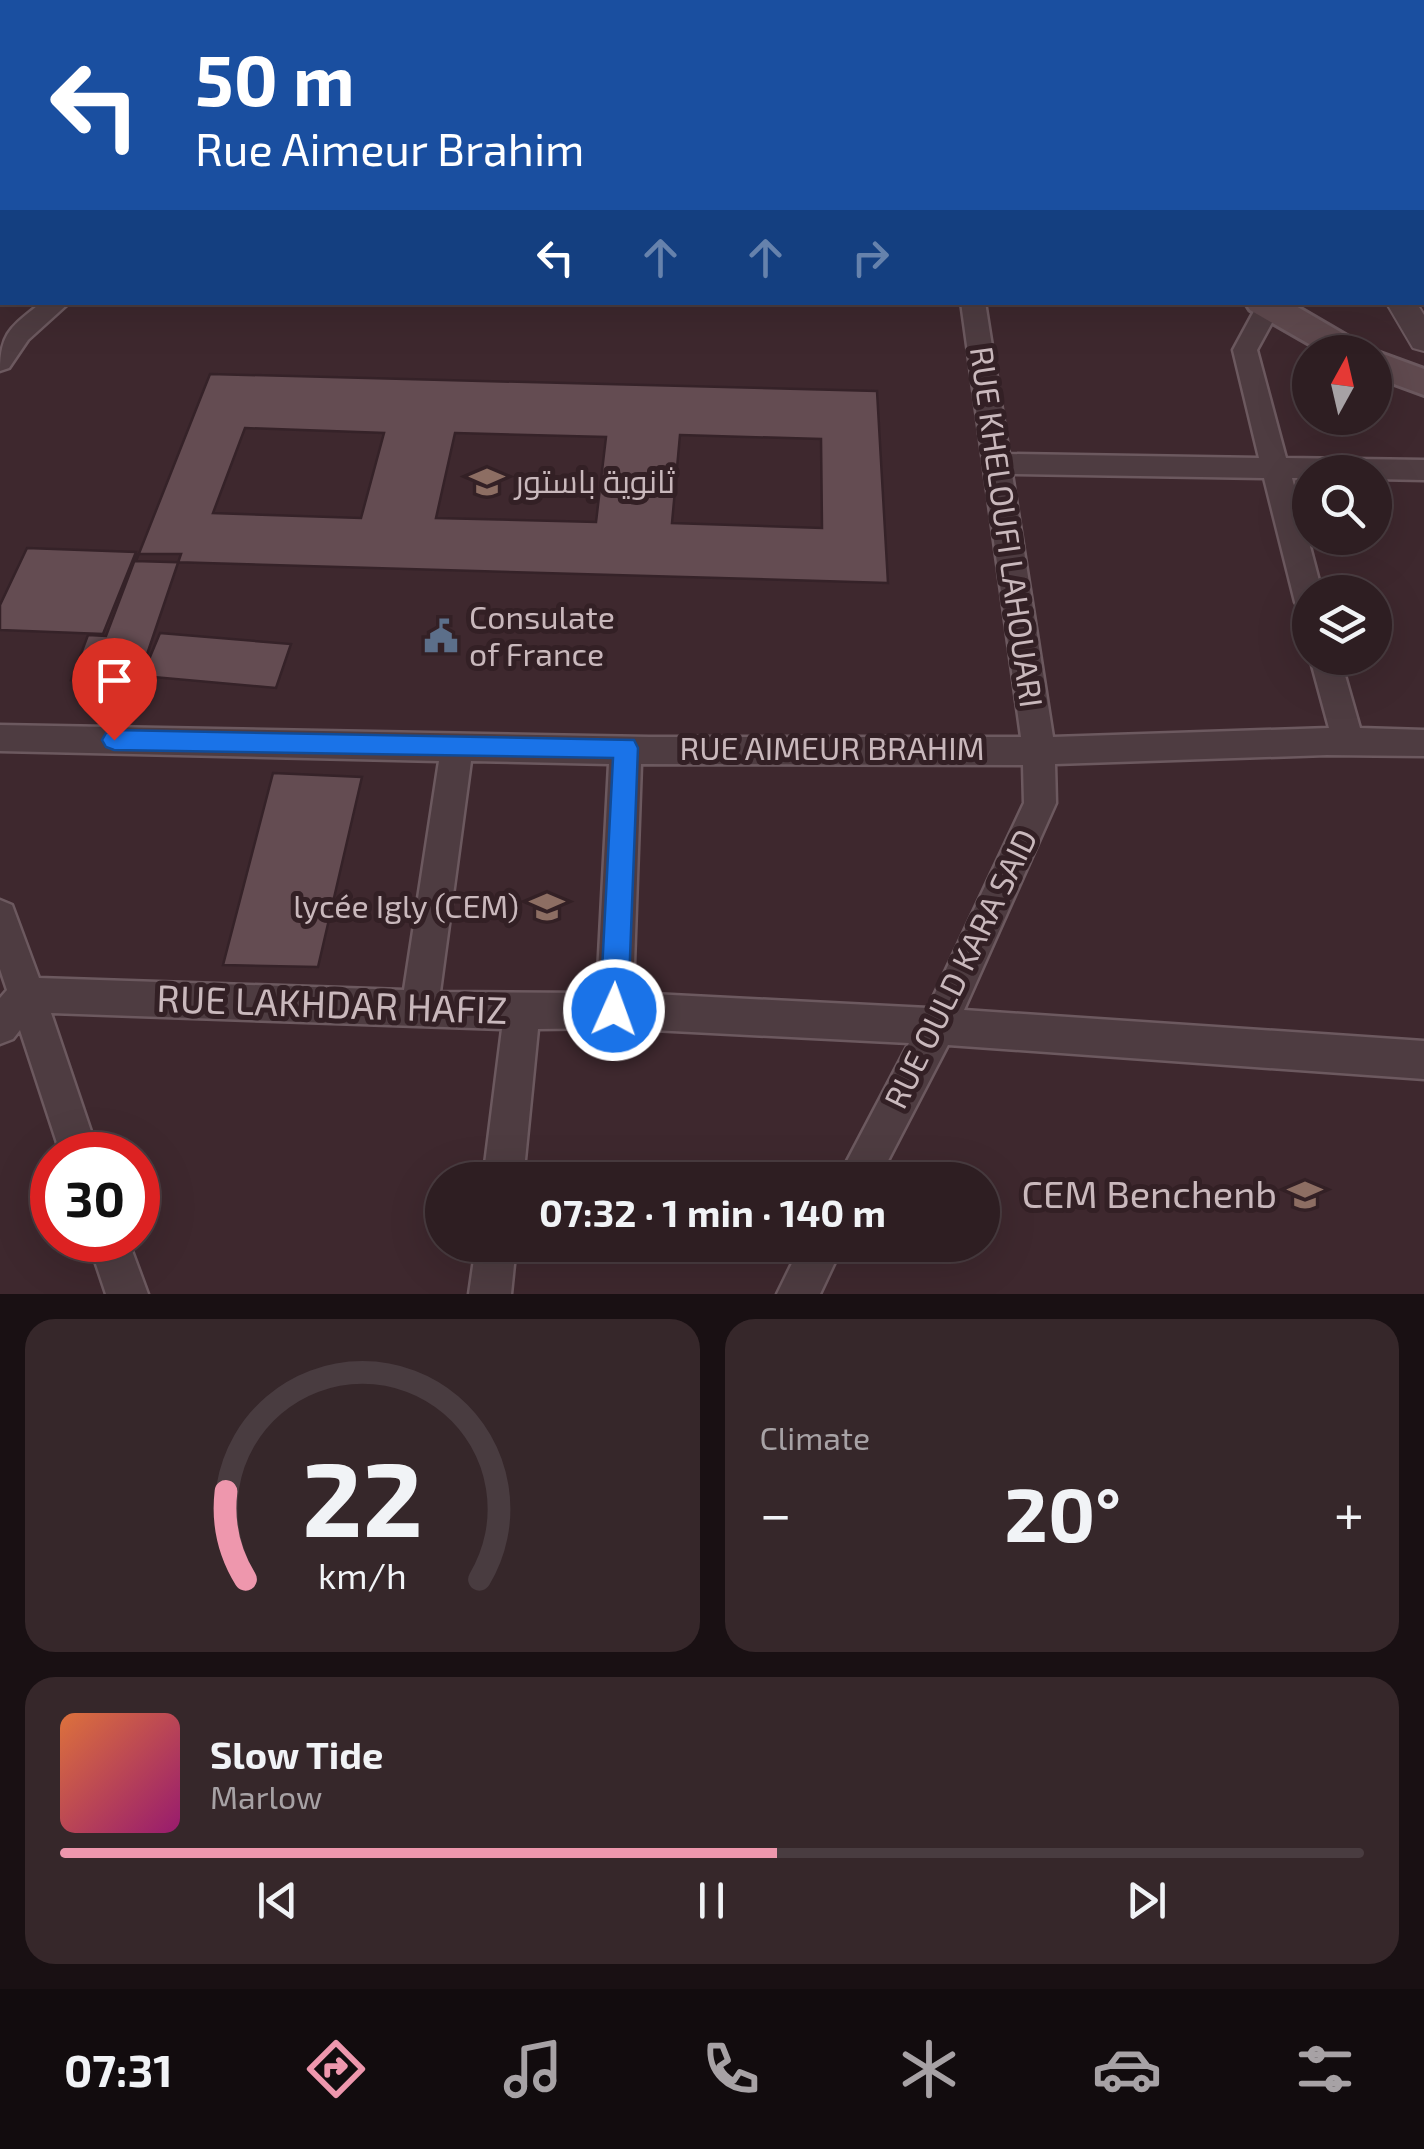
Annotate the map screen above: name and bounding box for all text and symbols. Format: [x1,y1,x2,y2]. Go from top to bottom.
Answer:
text: 50 m [195,36,355,120]
icon: left [30,40,160,170]
text: Rue Aimeur Brahim [195,121,584,175]
icon: left [528,230,583,285]
icon: ahead [633,230,688,285]
icon: ahead [738,230,793,285]
icon: right [843,230,898,285]
north arrow [1292,335,1392,435]
map controls [1292,335,1392,675]
street label: RUE KHELOUFI LAHOUARI [964,344,1052,710]
button: search [1292,455,1392,555]
place label: ثانوية باستور [513,461,675,500]
school or university icon: ثانوية باستور [468,463,506,501]
button: layers [1292,575,1392,675]
place label: Consulate of France [469,597,615,672]
public building icon: Consulate of France [422,617,460,655]
pin [72,638,157,741]
icon: arrive [87,653,142,708]
street label: RUE AIMEUR BRAHIM [679,728,985,766]
street label: RUE OULD KARA SAID [875,822,1043,1114]
place label: lycée Igly (CEM) [293,886,519,924]
school or university icon: lycée Igly (CEM) [528,888,566,926]
position arrow [562,958,666,1062]
street label: RUE LAKHDAR HAFIZ [156,974,508,1032]
speed limit sign: 30 [30,1132,160,1262]
place label: CEM Benchenb [1021,1170,1277,1216]
school or university icon: CEM Benchenb [1286,1176,1324,1214]
text: 07:32 · 1 min · 140 m [539,1189,886,1235]
text: Climate [760,1418,870,1456]
text: 22 [302,1433,423,1558]
text: 20° [1004,1467,1121,1557]
text: − [760,1479,792,1545]
text: + [1334,1479,1364,1545]
text: km/h [318,1553,407,1596]
text: Slow Tide [210,1731,383,1777]
text: Marlow [210,1777,322,1815]
icon: previous [250,1873,305,1928]
icon: pause [684,1873,739,1928]
icon: next [1119,1873,1174,1928]
icon: directions [301,2034,371,2104]
icon: music [498,2034,568,2104]
icon: phone [696,2034,766,2104]
icon: climate [894,2034,964,2104]
icon: car [1092,2034,1162,2104]
icon: filters [1290,2034,1360,2104]
text: 07:31 [64,2042,173,2096]

